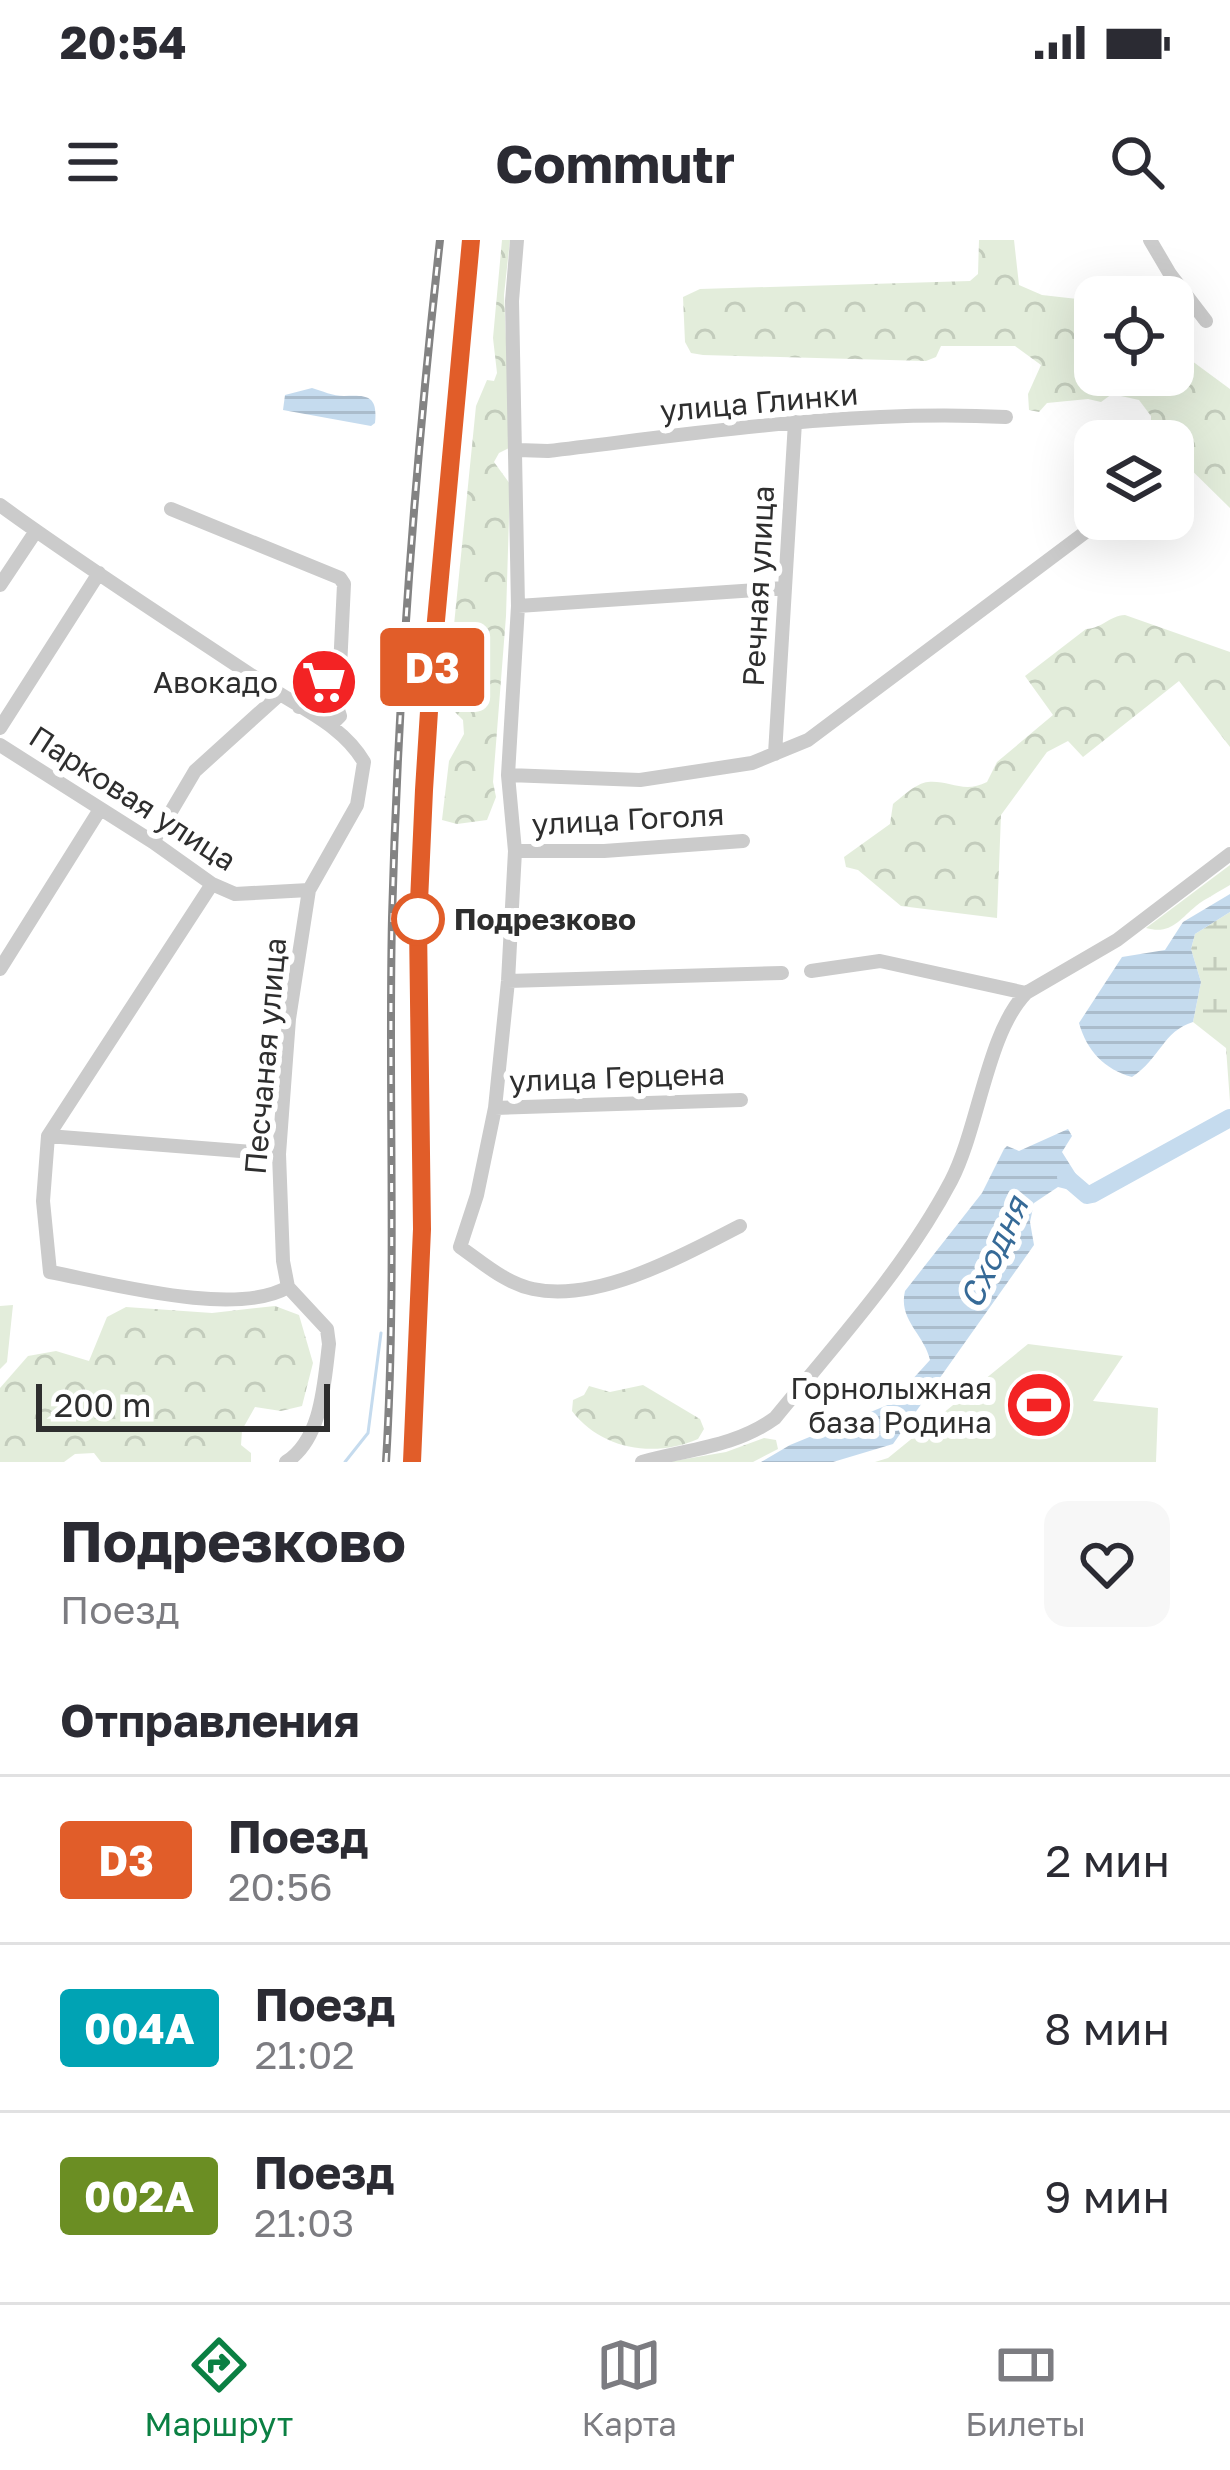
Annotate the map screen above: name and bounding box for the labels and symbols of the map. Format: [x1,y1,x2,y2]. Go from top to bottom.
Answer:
street label: улица Глинки [659,375,859,429]
street label: Речная улица [735,485,781,687]
line badge: D3 [378,628,486,706]
supermarket icon: Авокадо [289,647,359,717]
place label: Авокадо [153,664,278,700]
street label: Парковая улица [23,718,243,878]
street label: улица Гоголя [531,796,725,842]
marker: Подрезково [393,894,443,944]
place label: Подрезково [454,901,636,937]
street label: Песчаная улица [237,936,293,1176]
street label: улица Герцена [508,1055,726,1099]
water label: Сходня [950,1188,1037,1314]
place label: Горнолыжная база Родина [790,1370,992,1440]
sports icon: Горнолыжная база Родина [1004,1370,1074,1440]
scale bar [36,1378,330,1431]

